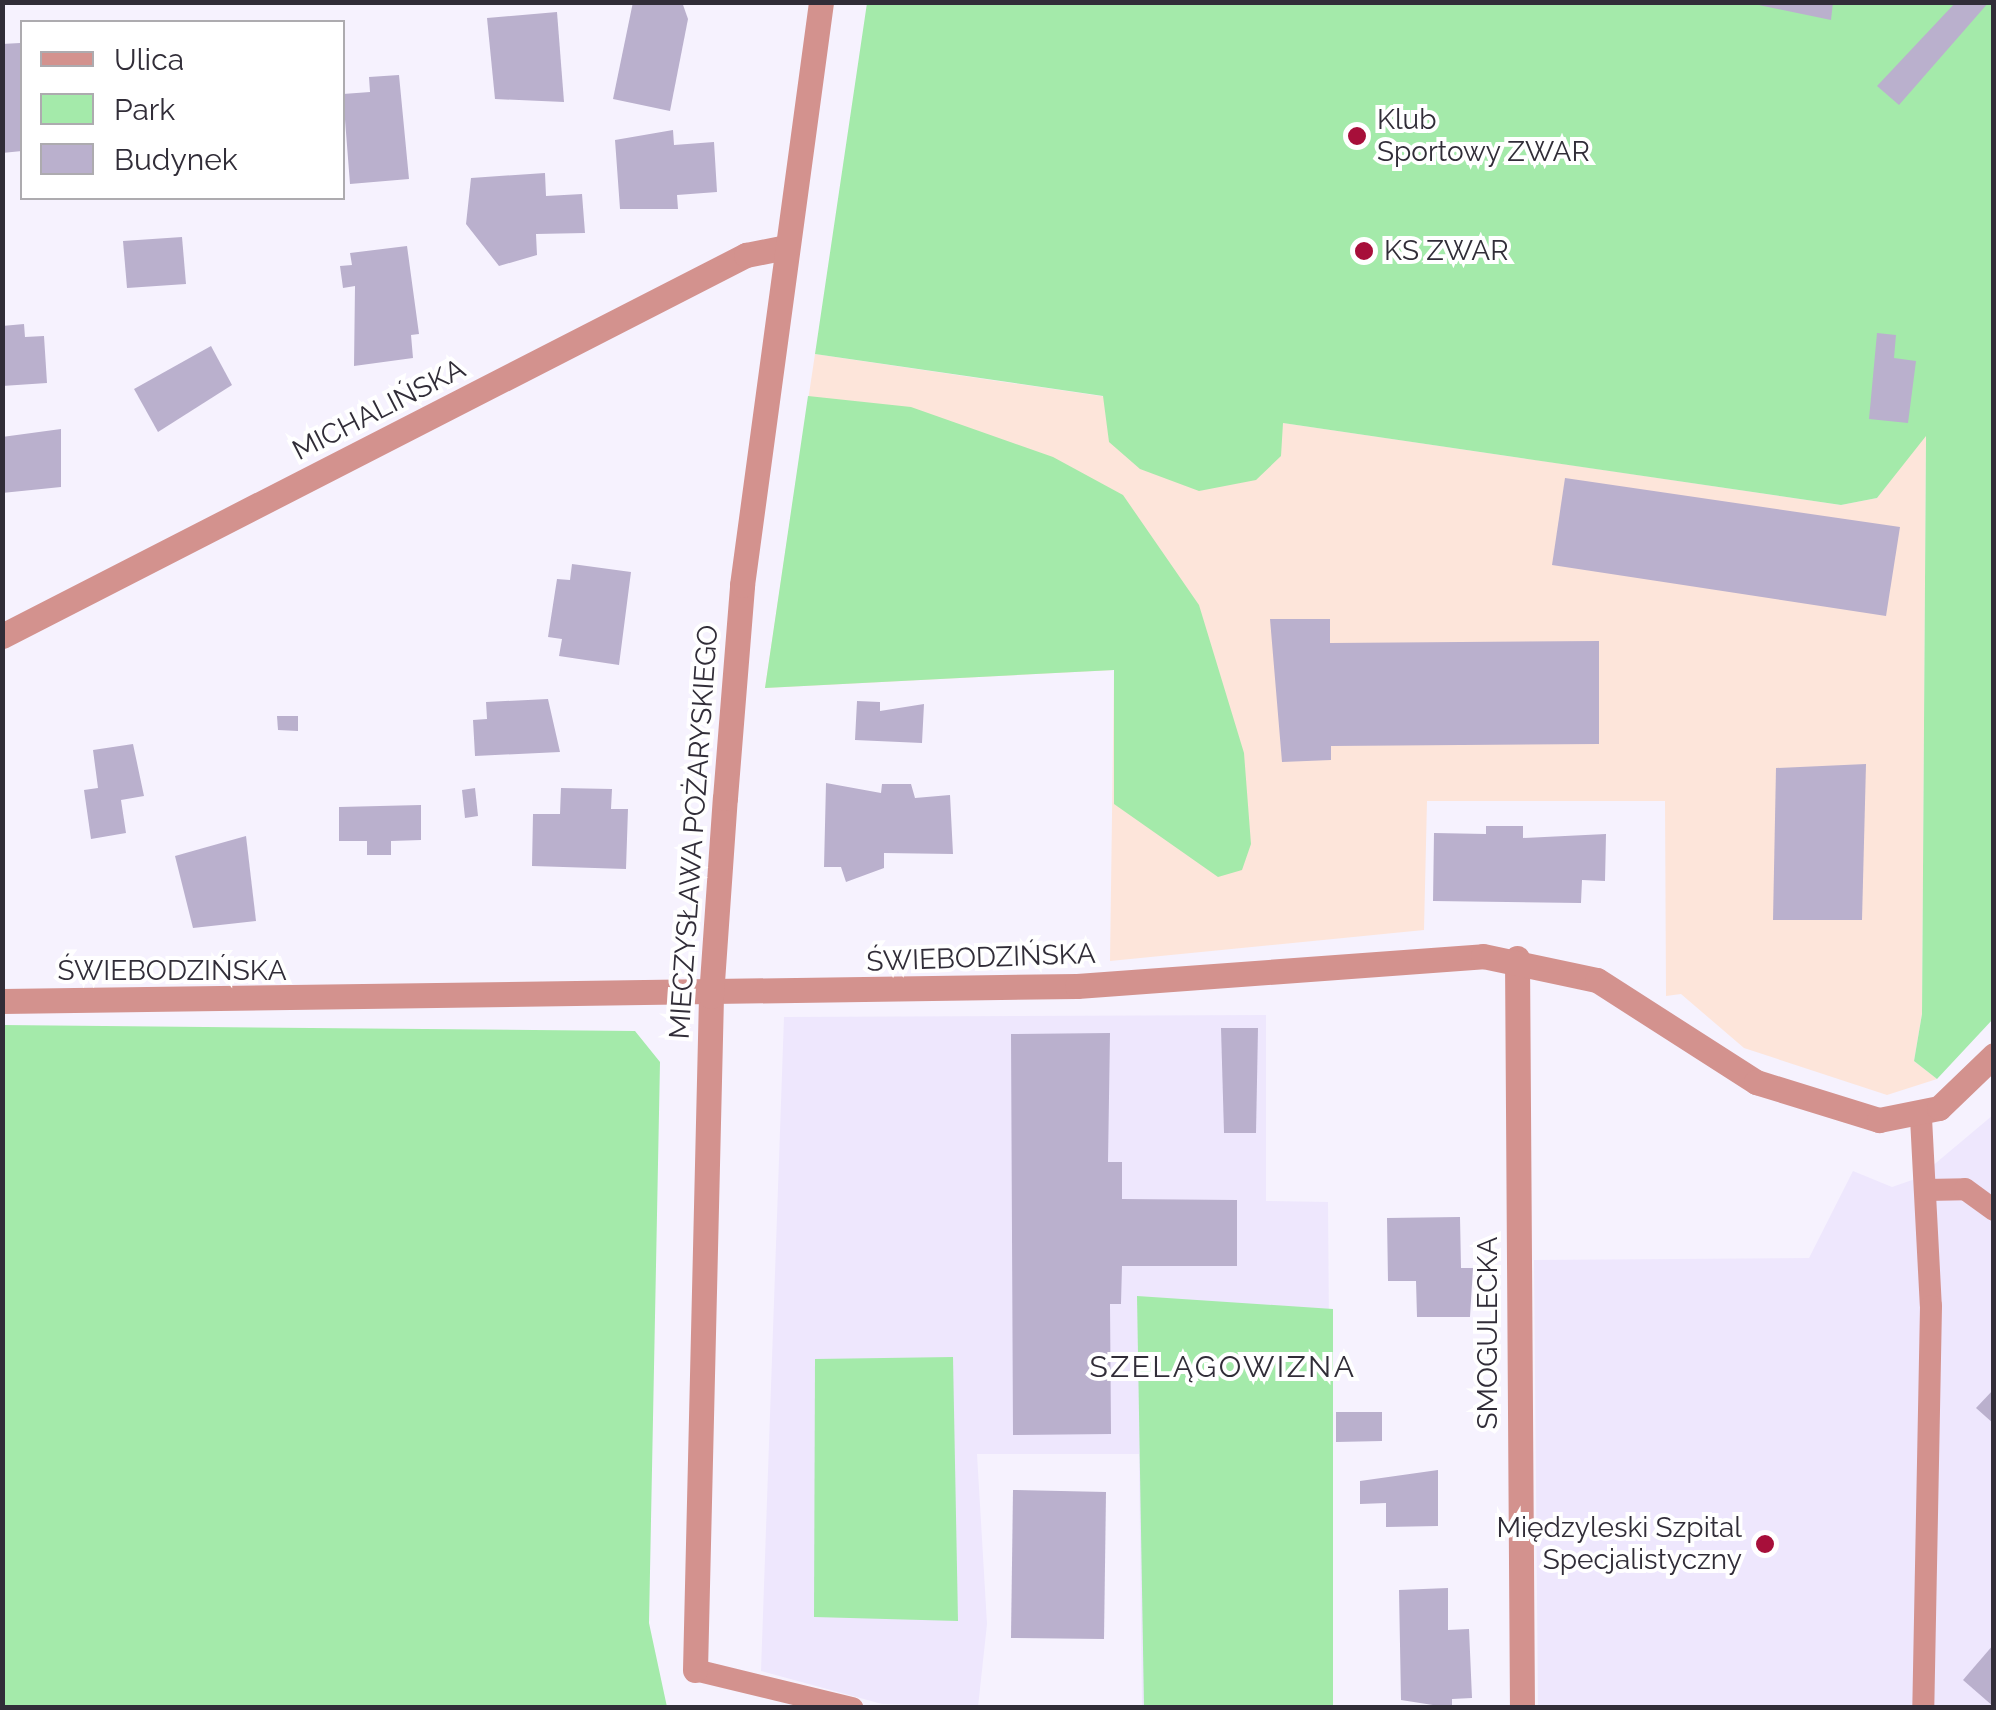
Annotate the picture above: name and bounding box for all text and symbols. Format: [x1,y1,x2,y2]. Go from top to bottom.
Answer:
legend [20,20,345,200]
text: Ulica [114,42,184,77]
text: Park [114,92,175,127]
place label: Klub Sportowy ZWAR [1377,103,1591,169]
marker: Klub Sportowy ZWAR [1346,125,1368,147]
text: Budynek [114,142,238,177]
place label: KS ZWAR [1384,234,1509,268]
marker: KS ZWAR [1353,240,1375,262]
street label: MICHALIŃSKA [287,352,471,468]
street label: MIECZYSŁAWA POŻARYSKIEGO [663,623,725,1041]
street label: ŚWIEBODZIŃSKA [866,937,1096,979]
street label: ŚWIEBODZIŃSKA [57,954,287,988]
street label: SMOGULECKA [1471,1237,1505,1429]
district label: SZELĄGOWIZNA [1089,1349,1357,1385]
place label: Międzyleski Szpital Specjalistyczny [1496,1511,1742,1577]
marker: Międzyleski Szpital Specjalistyczny [1752,1531,1778,1557]

